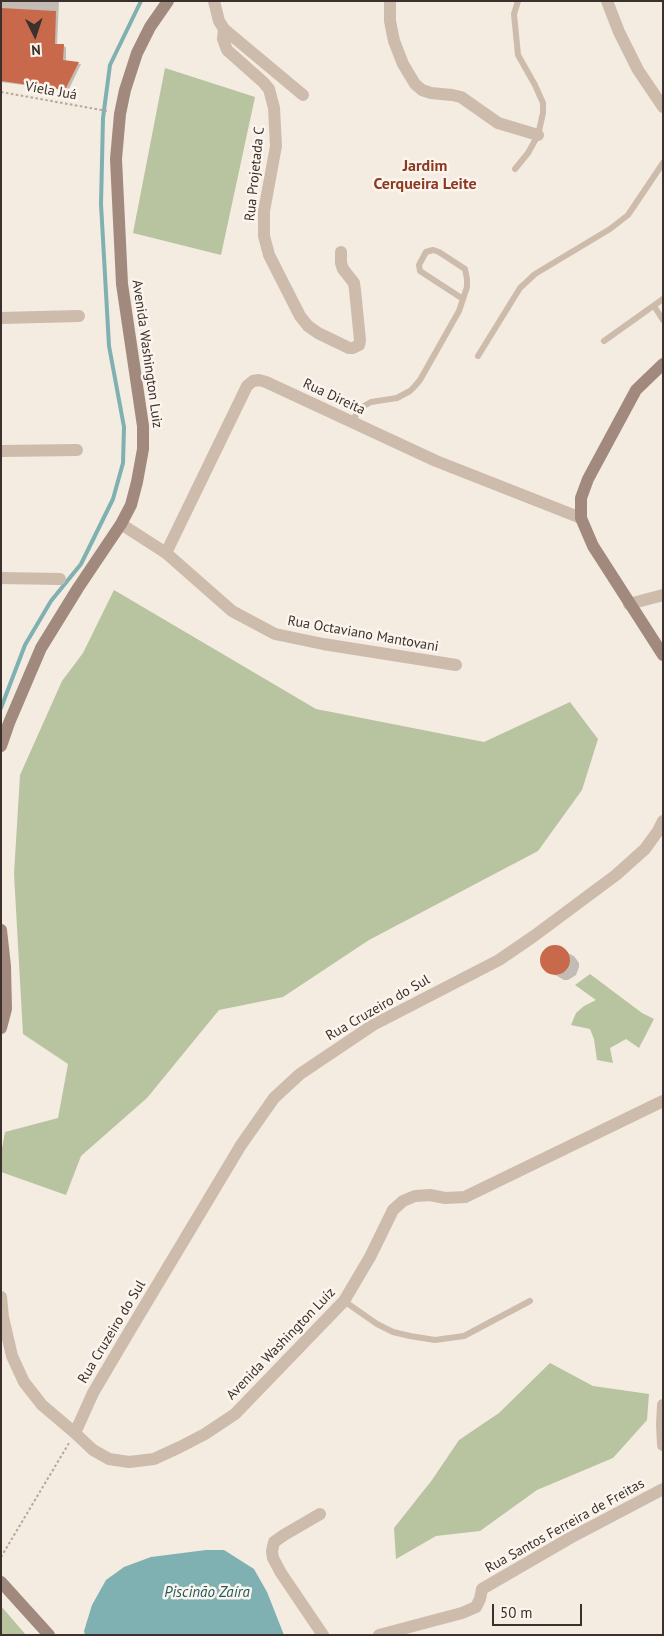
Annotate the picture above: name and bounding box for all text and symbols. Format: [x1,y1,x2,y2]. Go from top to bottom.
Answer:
north arrow [10,10,60,60]
text: N [31,41,41,59]
street label: Viela Juá [24,78,78,104]
street label: Rua Projetada C [242,126,268,222]
district label: Jardim Cerqueira Leite [373,156,477,194]
street label: Avenida Washington Luiz [128,279,166,429]
street label: Rua Direita [300,375,368,419]
street label: Rua Octaviano Mantovani [286,612,440,656]
street label: Rua Cruzeiro do Sul [323,971,433,1045]
street label: Rua Cruzeiro do Sul [75,1277,149,1387]
street label: Avenida Washington Luíz [223,1284,339,1404]
street label: Rua Santos Ferreira de Freitas [483,1475,647,1577]
water label: Piscinão Zaíra [164,1584,250,1602]
scale bar [494,1594,584,1626]
text: 50 m [500,1603,533,1622]

